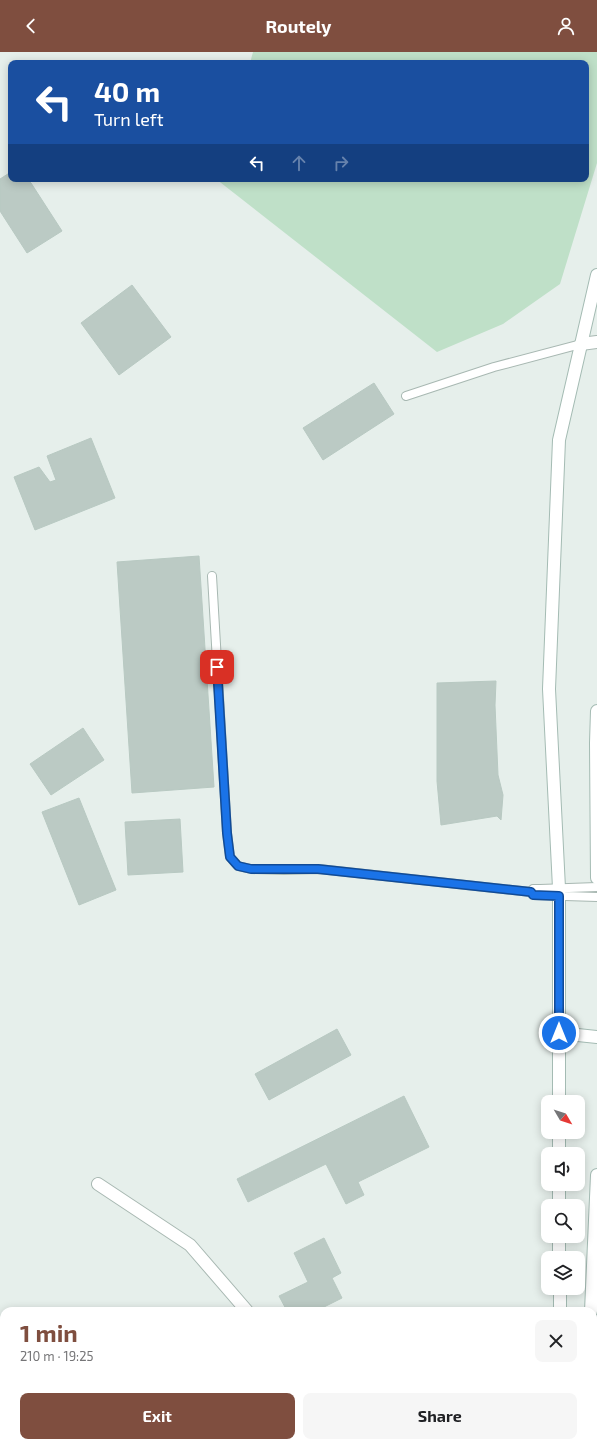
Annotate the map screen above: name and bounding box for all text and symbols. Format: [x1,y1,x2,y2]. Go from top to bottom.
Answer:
icon: back [20,15,42,37]
text: Routely [265,15,332,37]
icon: person [555,15,577,37]
text: 40 m [94,74,160,108]
icon: left [28,76,80,128]
text: Turn left [94,108,164,130]
icon: left [246,152,268,174]
icon: ahead [288,152,310,174]
icon: right [330,152,352,174]
pin [200,650,234,684]
icon: arrive [206,656,228,678]
position arrow [538,1012,580,1054]
north arrow [541,1095,585,1139]
map controls [541,1095,585,1295]
button: sound [541,1147,585,1191]
button: search [541,1199,585,1243]
button: layers [541,1251,585,1295]
text: 1 min [20,1318,78,1347]
button: close [535,1320,577,1362]
text: 210 m · 19:25 [20,1348,93,1364]
button: Exit [20,1393,295,1439]
button: Share [303,1393,577,1439]

